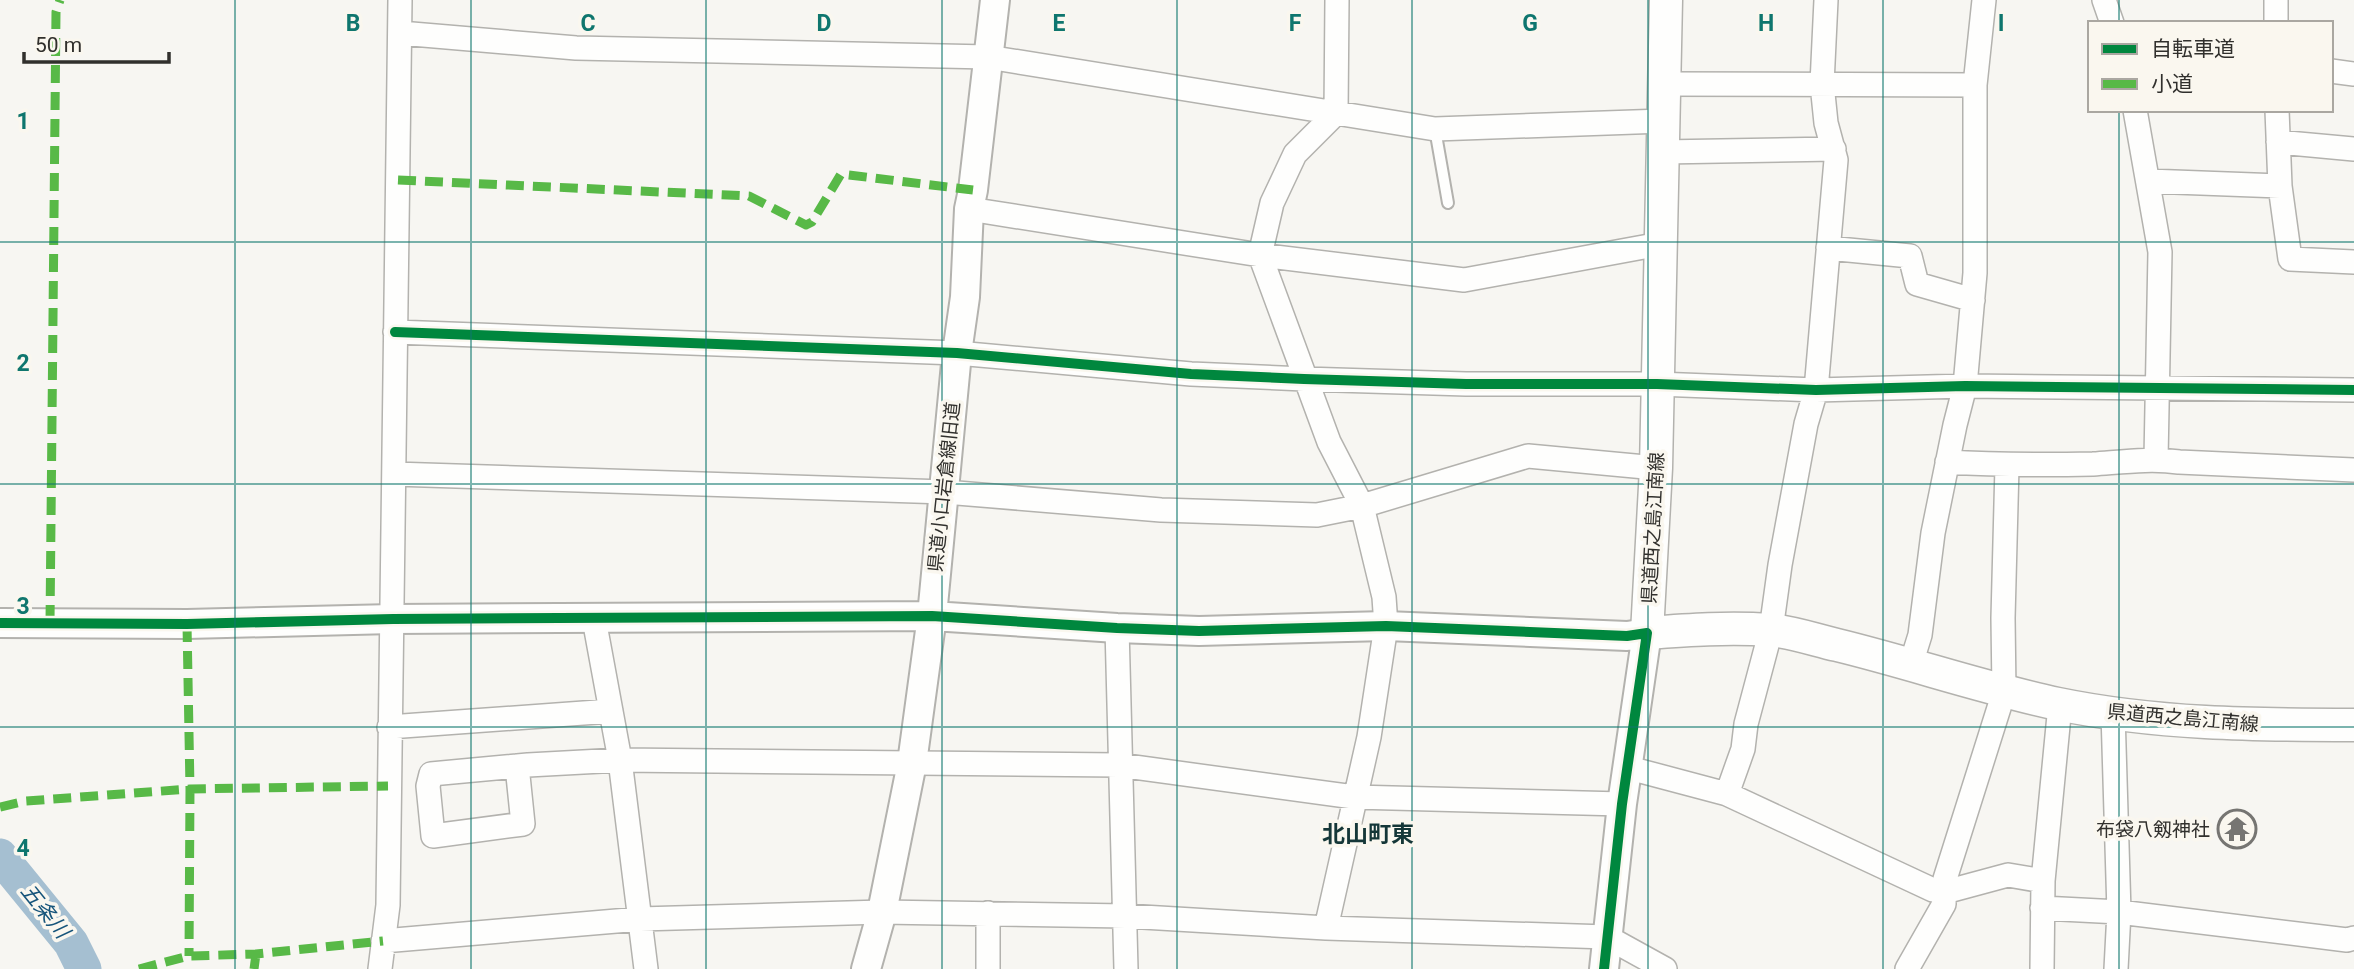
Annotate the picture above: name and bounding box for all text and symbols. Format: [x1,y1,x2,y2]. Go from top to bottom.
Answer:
text: B [346,10,360,37]
text: C [580,10,596,37]
text: D [817,10,831,37]
text: E [1053,10,1066,37]
text: F [1289,10,1302,37]
text: G [1522,10,1538,37]
text: H [1758,10,1774,37]
text: I [1998,10,2004,37]
scale bar [24,21,170,65]
legend [2088,21,2333,112]
text: 50 m [35,33,82,57]
text: 自転車道 [2151,37,2235,61]
text: 小道 [2151,72,2193,96]
text: 1 [16,108,30,135]
text: 2 [16,350,30,377]
street label: 県道小口岩倉線旧道 [924,401,964,573]
street label: 県道西之島江南線 [1638,451,1668,605]
text: 3 [16,593,30,620]
street label: 県道西之島江南線 [2106,700,2260,736]
temple icon: 布袋八剱神社 [2216,808,2258,850]
place label: 布袋八剱神社 [2096,818,2210,841]
district label: 北山町東 [1322,821,1414,848]
text: 4 [16,835,30,862]
water label: 五条川 [16,879,75,945]

